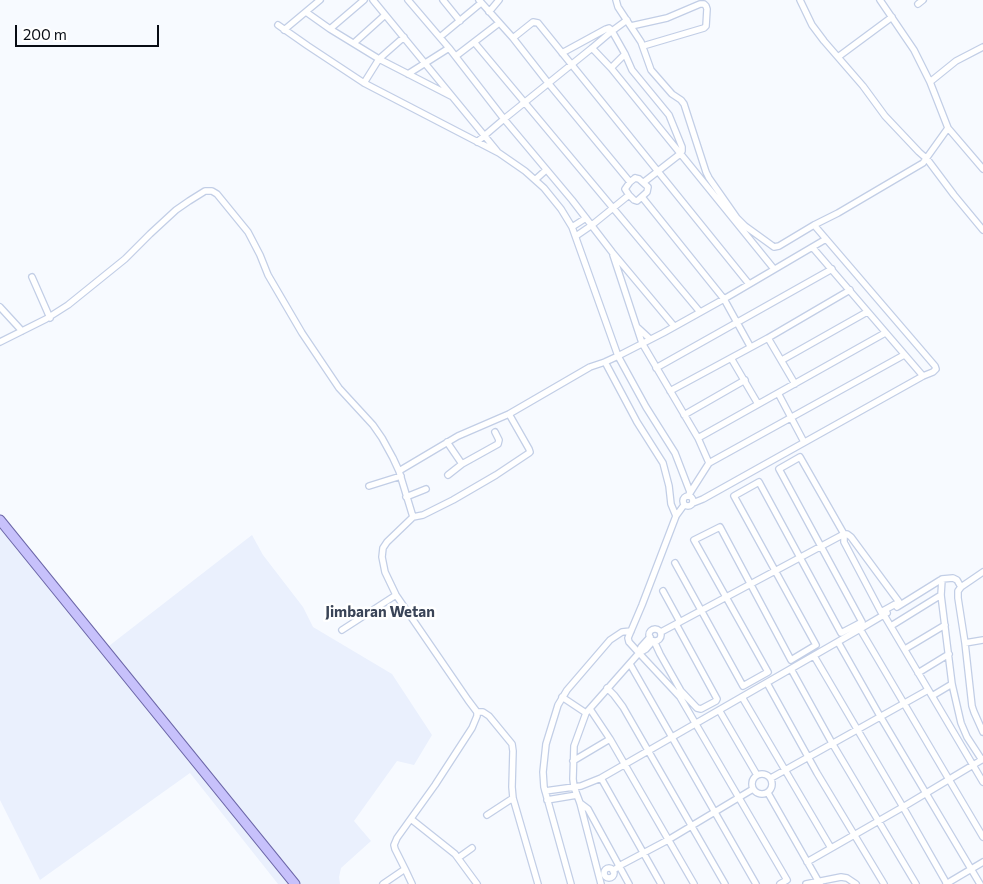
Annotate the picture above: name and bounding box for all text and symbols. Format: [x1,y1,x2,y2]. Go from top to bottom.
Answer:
scale bar [18,15,161,47]
text: 200 m [23,25,67,43]
district label: Jimbaran Wetan [325,603,435,621]

